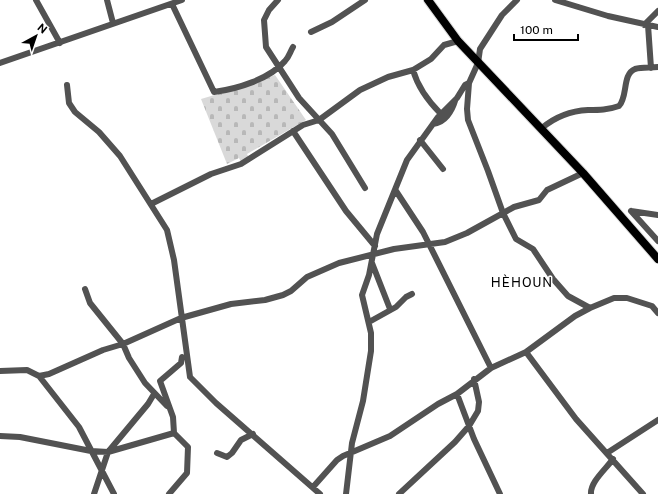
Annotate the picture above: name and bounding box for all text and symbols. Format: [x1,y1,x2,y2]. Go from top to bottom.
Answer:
north arrow [16,16,56,56]
scale bar [514,16,578,42]
text: N [35,21,50,36]
text: 100 m [520,23,553,37]
district label: HÈHOUN [491,274,553,290]

